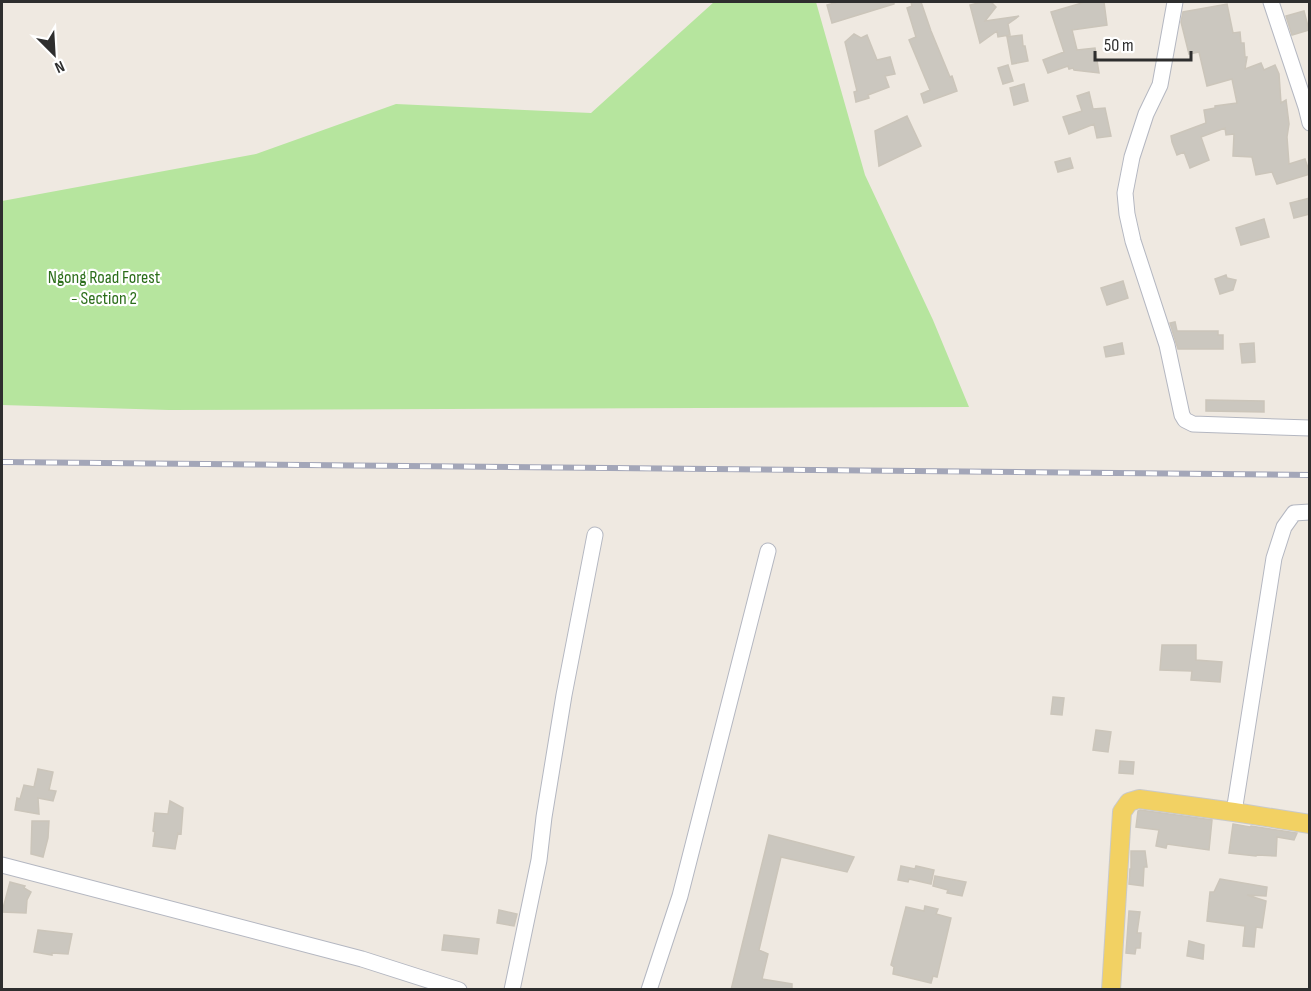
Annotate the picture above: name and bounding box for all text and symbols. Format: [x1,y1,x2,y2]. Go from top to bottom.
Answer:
north arrow [24,24,84,84]
scale bar [1095,24,1191,62]
text: 50 m [1104,35,1134,56]
text: N [52,56,67,77]
park label: Ngong Road Forest - Section 2 [48,267,161,309]

